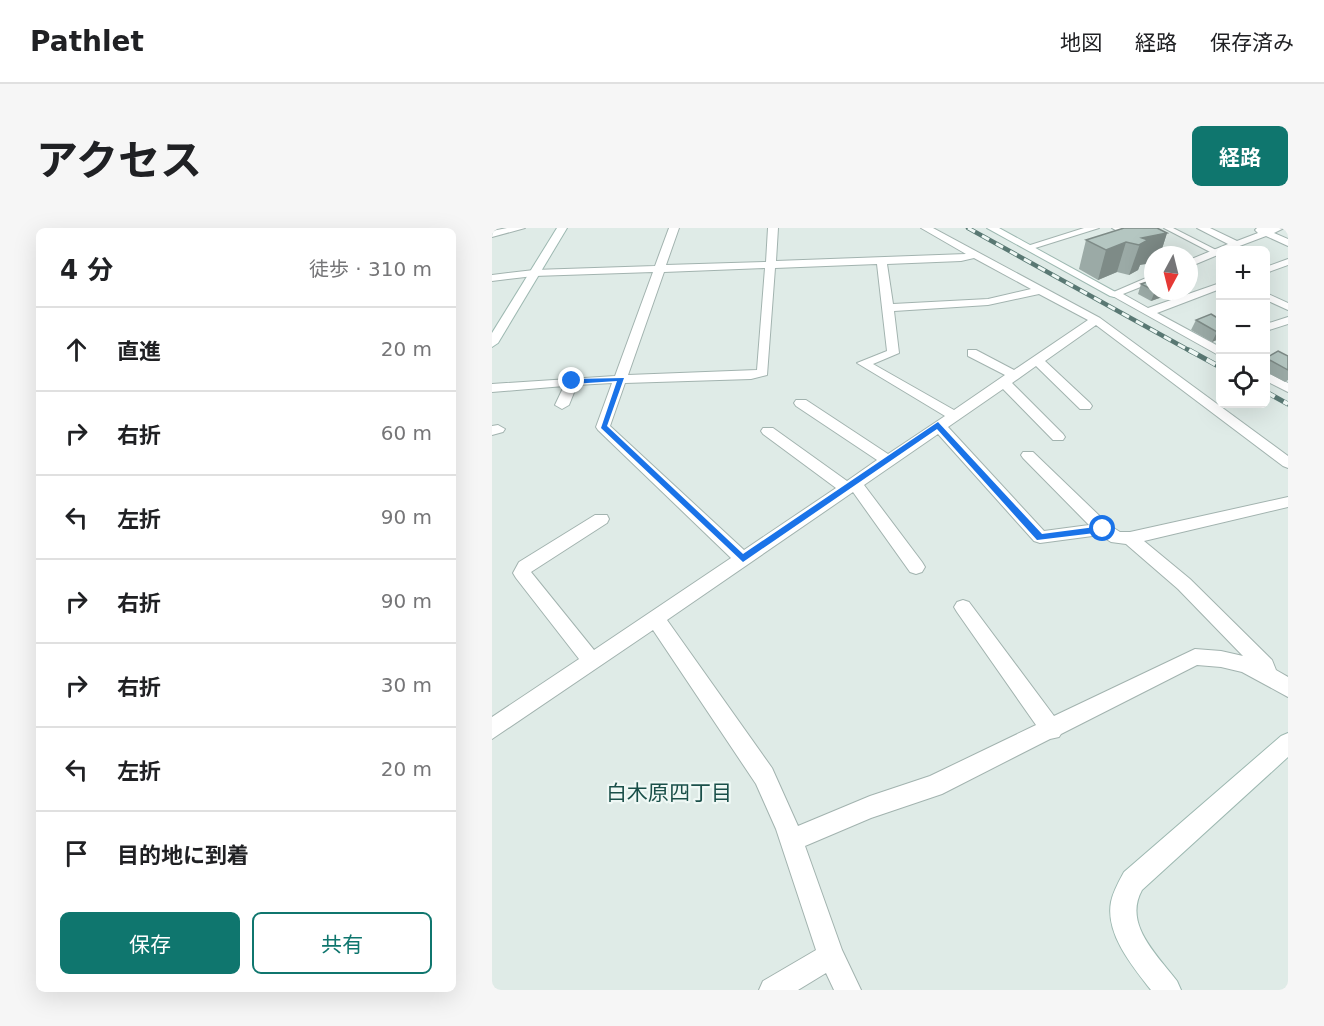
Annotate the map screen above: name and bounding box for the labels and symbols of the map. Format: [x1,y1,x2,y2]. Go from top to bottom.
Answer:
north arrow [1144,246,1198,300]
route end [558,367,584,393]
route start [1089,515,1115,541]
district label: 白木原四丁目 [606,781,732,805]

